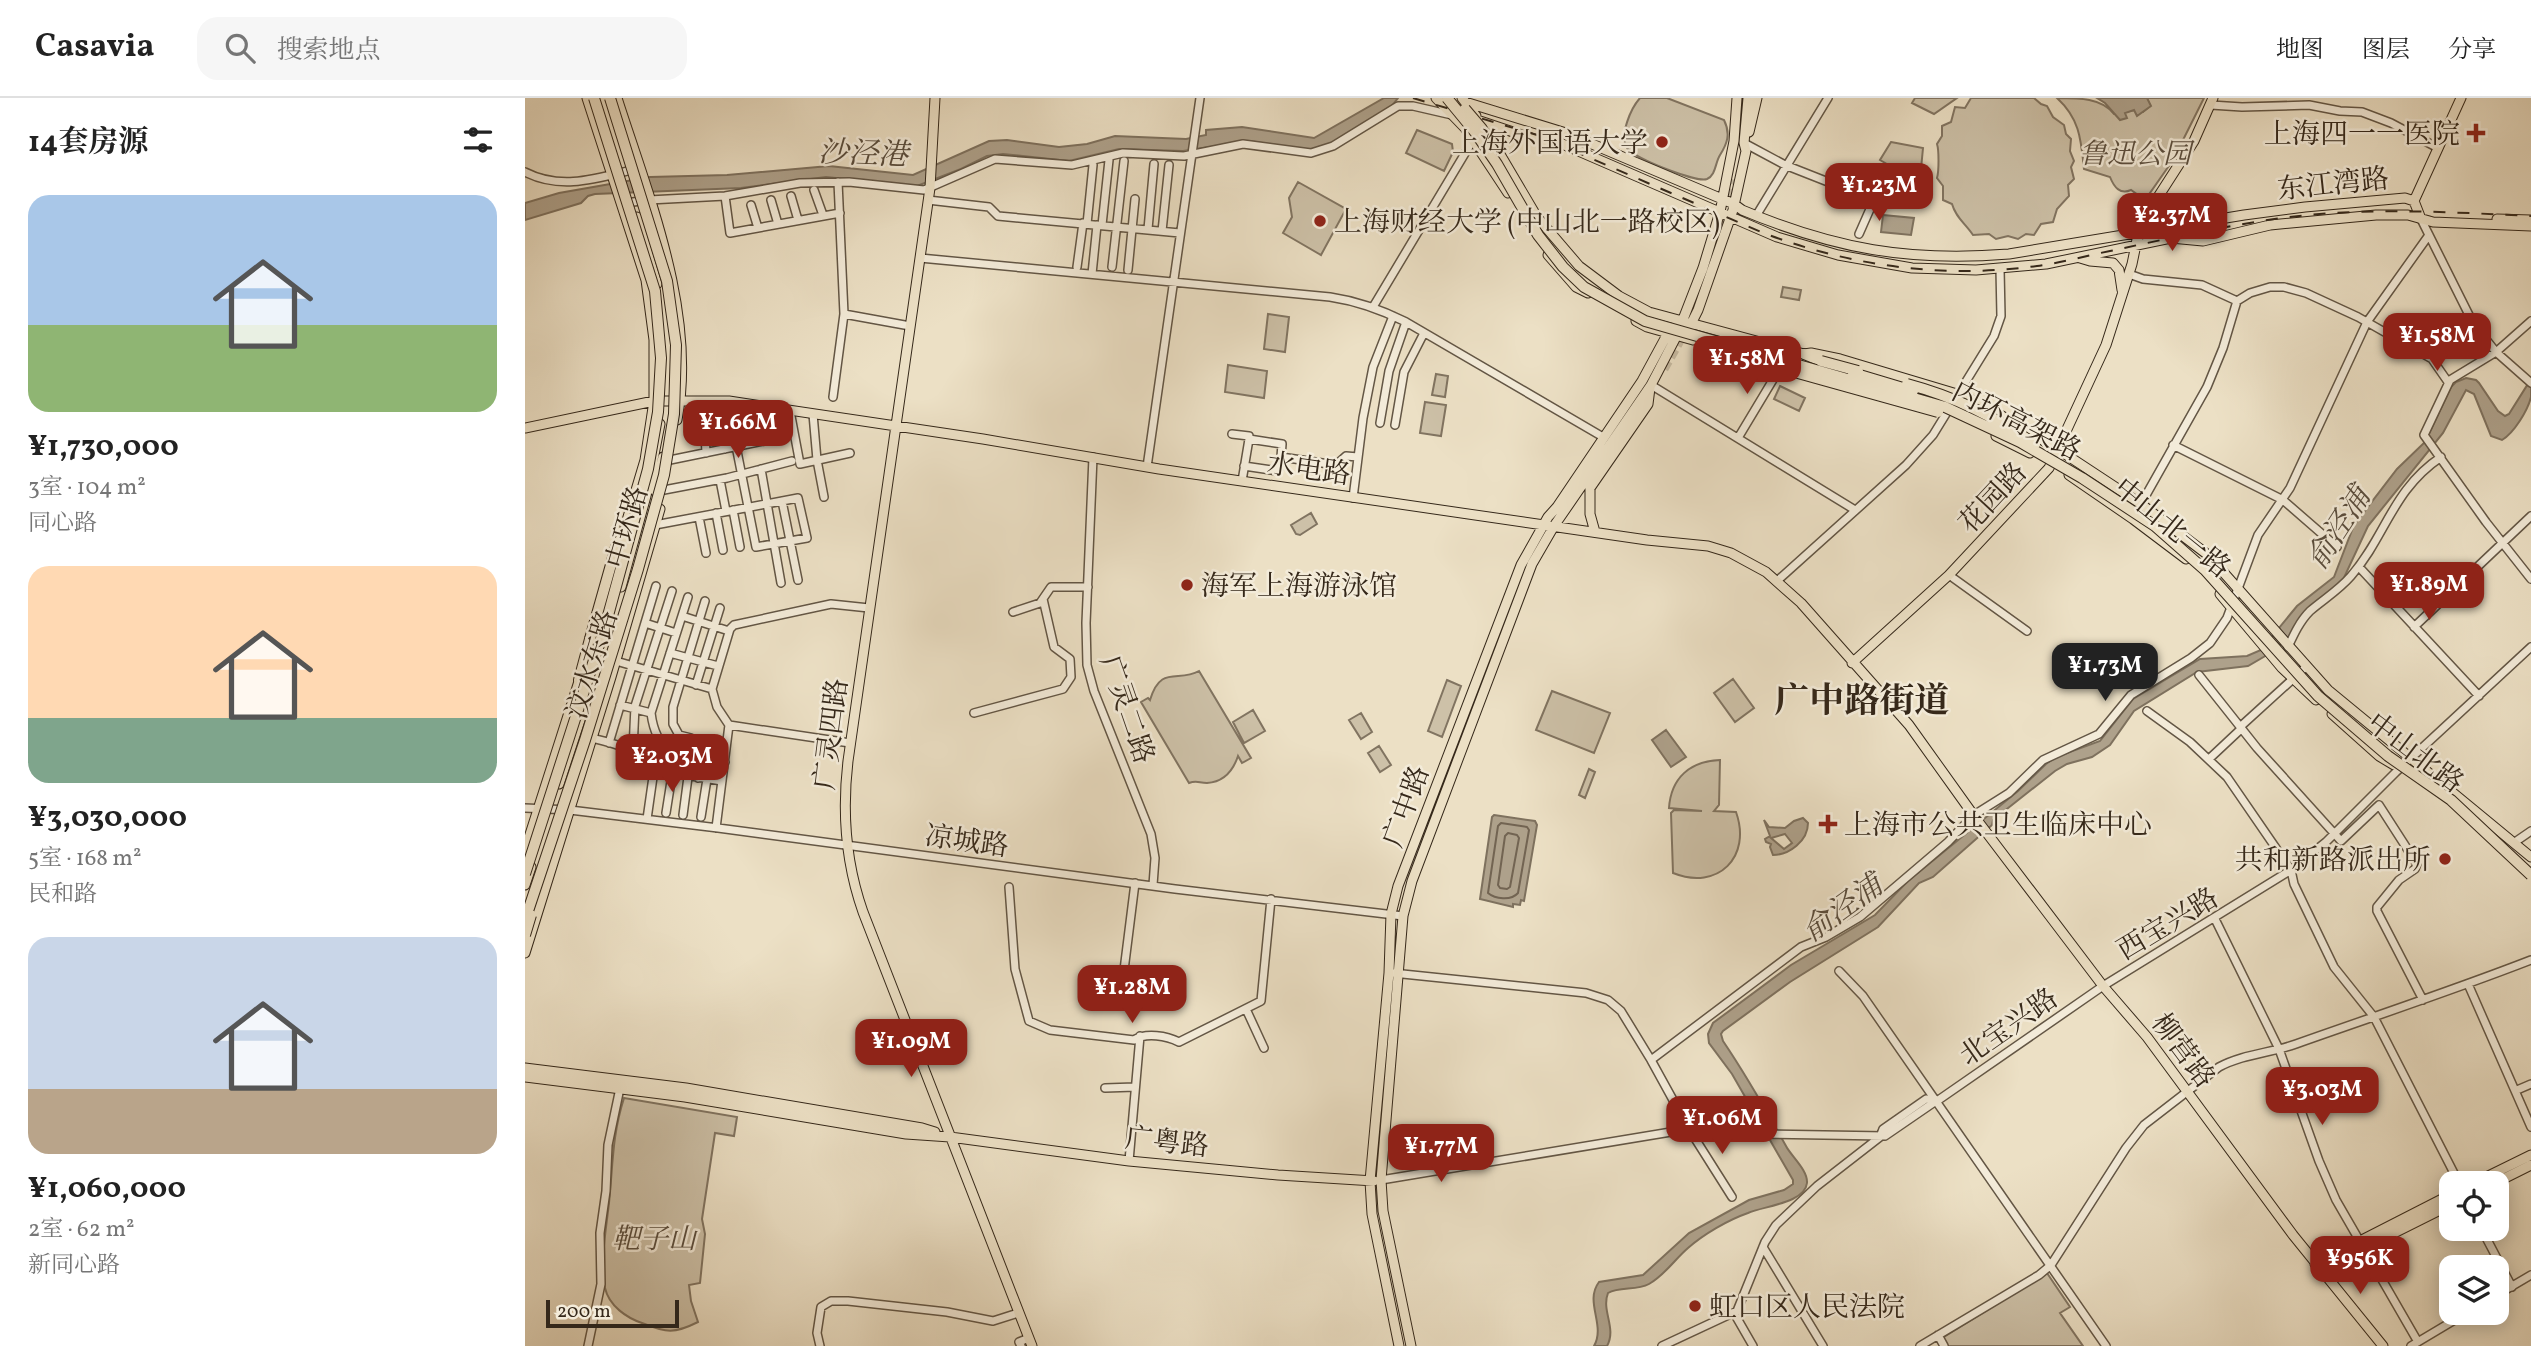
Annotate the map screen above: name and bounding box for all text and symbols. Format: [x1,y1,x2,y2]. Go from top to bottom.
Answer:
search box [197,17,687,80]
text: Casavia [35,25,155,71]
icon: search [221,29,259,67]
text: 搜索地点 [277,33,381,69]
text: 地图 [2276,34,2324,68]
text: 图层 [2362,34,2410,68]
text: 分享 [2448,34,2496,68]
place label: 上海四一一医院 [2264,116,2460,155]
icon: filters [459,121,497,159]
text: 14套房源 [28,122,148,164]
marker: 上海四一一医院 [2466,123,2486,143]
place label: 上海外国语大学 [1452,125,1648,164]
water label: 沙泾港 [817,132,913,178]
marker: 上海外国语大学 [1654,134,1670,150]
park label: 鲁迅公园 [2079,136,2195,175]
street label: 东江湾路 [2276,160,2391,211]
pin: ¥1.23M [1822,164,1936,223]
text: ¥1.23M [1841,170,1917,202]
pin: ¥2.37M [2115,194,2229,253]
text: ¥2.37M [2133,200,2211,232]
place label: 上海财经大学 (中山北一路校区) [1334,204,1720,243]
marker: 上海财经大学 (中山北一路校区) [1312,213,1328,229]
icon: home [200,241,326,367]
pin: ¥1.58M [2380,314,2494,373]
text: ¥1.58M [2399,320,2475,352]
pin: ¥1.58M [1690,336,1804,396]
text: ¥1.58M [1709,343,1785,375]
street label: 内环高架路 [1945,373,2087,471]
pin: ¥1.66M [681,400,795,460]
text: ¥1.66M [699,407,777,439]
text: ¥1,730,000 [28,426,179,468]
street label: 水电路 [1264,445,1353,496]
street label: 花园路 [1951,455,2037,543]
street label: 中山北一路 [2105,470,2238,588]
text: 3室 · 104 m² [28,472,146,504]
water label: 俞泾浦 [2298,476,2385,578]
street label: 中环路 [598,482,659,573]
text: 同心路 [28,508,97,540]
pin: ¥1.89M [2372,562,2486,622]
place label: 海军上海游泳馆 [1201,568,1397,607]
text: ¥1.89M [2390,569,2468,601]
marker: 海军上海游泳馆 [1179,577,1195,593]
street label: 汶水东路 [558,605,628,724]
icon: home [200,612,326,738]
pin: ¥1.73M [2048,644,2162,703]
text: ¥1.73M [2068,650,2142,682]
street label: 广灵二路 [1089,651,1162,769]
street label: 广灵四路 [806,676,859,792]
district label: 广中路街道 [1774,679,1950,727]
street label: 中山北路 [2358,705,2471,803]
pin: ¥2.03M [615,734,729,794]
text: ¥2.03M [632,741,712,773]
street label: 广中路 [1375,761,1440,853]
text: ¥3,030,000 [28,797,187,839]
place label: 上海市公共卫生临床中心 [1844,807,2152,846]
marker: 上海市公共卫生临床中心 [1818,814,1838,834]
street label: 凉城路 [922,817,1011,868]
place label: 共和新路派出所 [2235,842,2431,881]
text: 5室 · 168 m² [28,843,141,875]
marker: 共和新路派出所 [2437,851,2453,867]
water label: 俞泾浦 [1794,863,1896,953]
text: 民和路 [28,879,97,911]
street label: 西宝兴路 [2110,880,2226,971]
pin: ¥1.28M [1075,965,1189,1025]
text: ¥1.28M [1093,972,1171,1004]
street label: 北宝兴路 [1952,980,2066,1076]
icon: home [200,983,326,1109]
street label: 柳营路 [2141,1006,2223,1097]
pin: ¥1.09M [854,1020,968,1079]
text: ¥1.09M [871,1026,951,1058]
pin: ¥3.03M [2265,1068,2379,1127]
text: ¥3.03M [2282,1074,2362,1106]
pin: ¥1.06M [1665,1096,1779,1156]
text: ¥1.06M [1682,1103,1762,1135]
street label: 广粤路 [1123,1120,1211,1167]
pin: ¥1.77M [1384,1124,1498,1184]
text: ¥1.77M [1404,1131,1478,1163]
text: ¥1,060,000 [28,1168,186,1210]
map controls [2439,1171,2509,1325]
button: locate [2439,1171,2509,1241]
text: 2室 · 62 m² [28,1214,135,1246]
park label: 靶子山 [612,1221,698,1260]
pin: ¥956K [2311,1236,2409,1296]
text: ¥956K [2326,1243,2394,1275]
text: 新同心路 [28,1250,120,1282]
button: layers [2439,1255,2509,1325]
place label: 虹口区人民法院 [1709,1289,1905,1328]
scale bar [546,1297,679,1329]
marker: 虹口区人民法院 [1687,1298,1703,1314]
text: 200 m [557,1299,611,1325]

